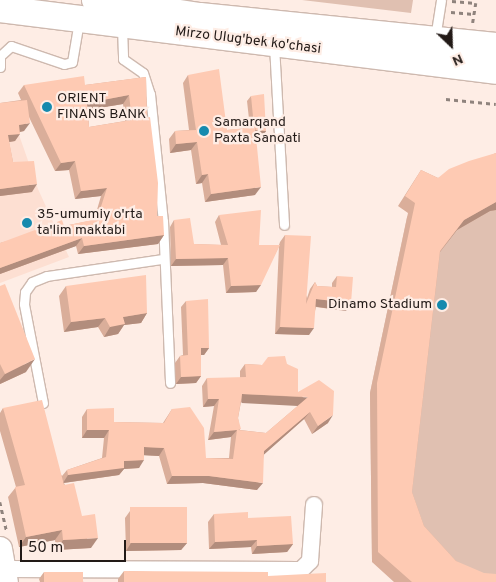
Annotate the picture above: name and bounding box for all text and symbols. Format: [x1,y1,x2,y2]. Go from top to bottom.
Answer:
north arrow [426,20,476,70]
street label: Mirzo Ulug'bek ko'chasi [174,24,322,58]
text: N [449,49,465,69]
place label: ORIENT FINANS BANK [57,91,146,124]
marker: ORIENT FINANS BANK [41,101,53,113]
place label: Samarqand Paxta Sanoati [214,115,301,148]
marker: Samarqand Paxta Sanoati [198,125,210,137]
place label: 35-umumiy o'rta ta'lim maktabi [37,207,143,240]
marker: 35-umumiy o'rta ta'lim maktabi [21,217,33,229]
place label: Dinamo Stadium [328,297,432,313]
marker: Dinamo Stadium [436,299,448,311]
scale bar [22,530,129,562]
text: 50 m [28,539,63,558]

